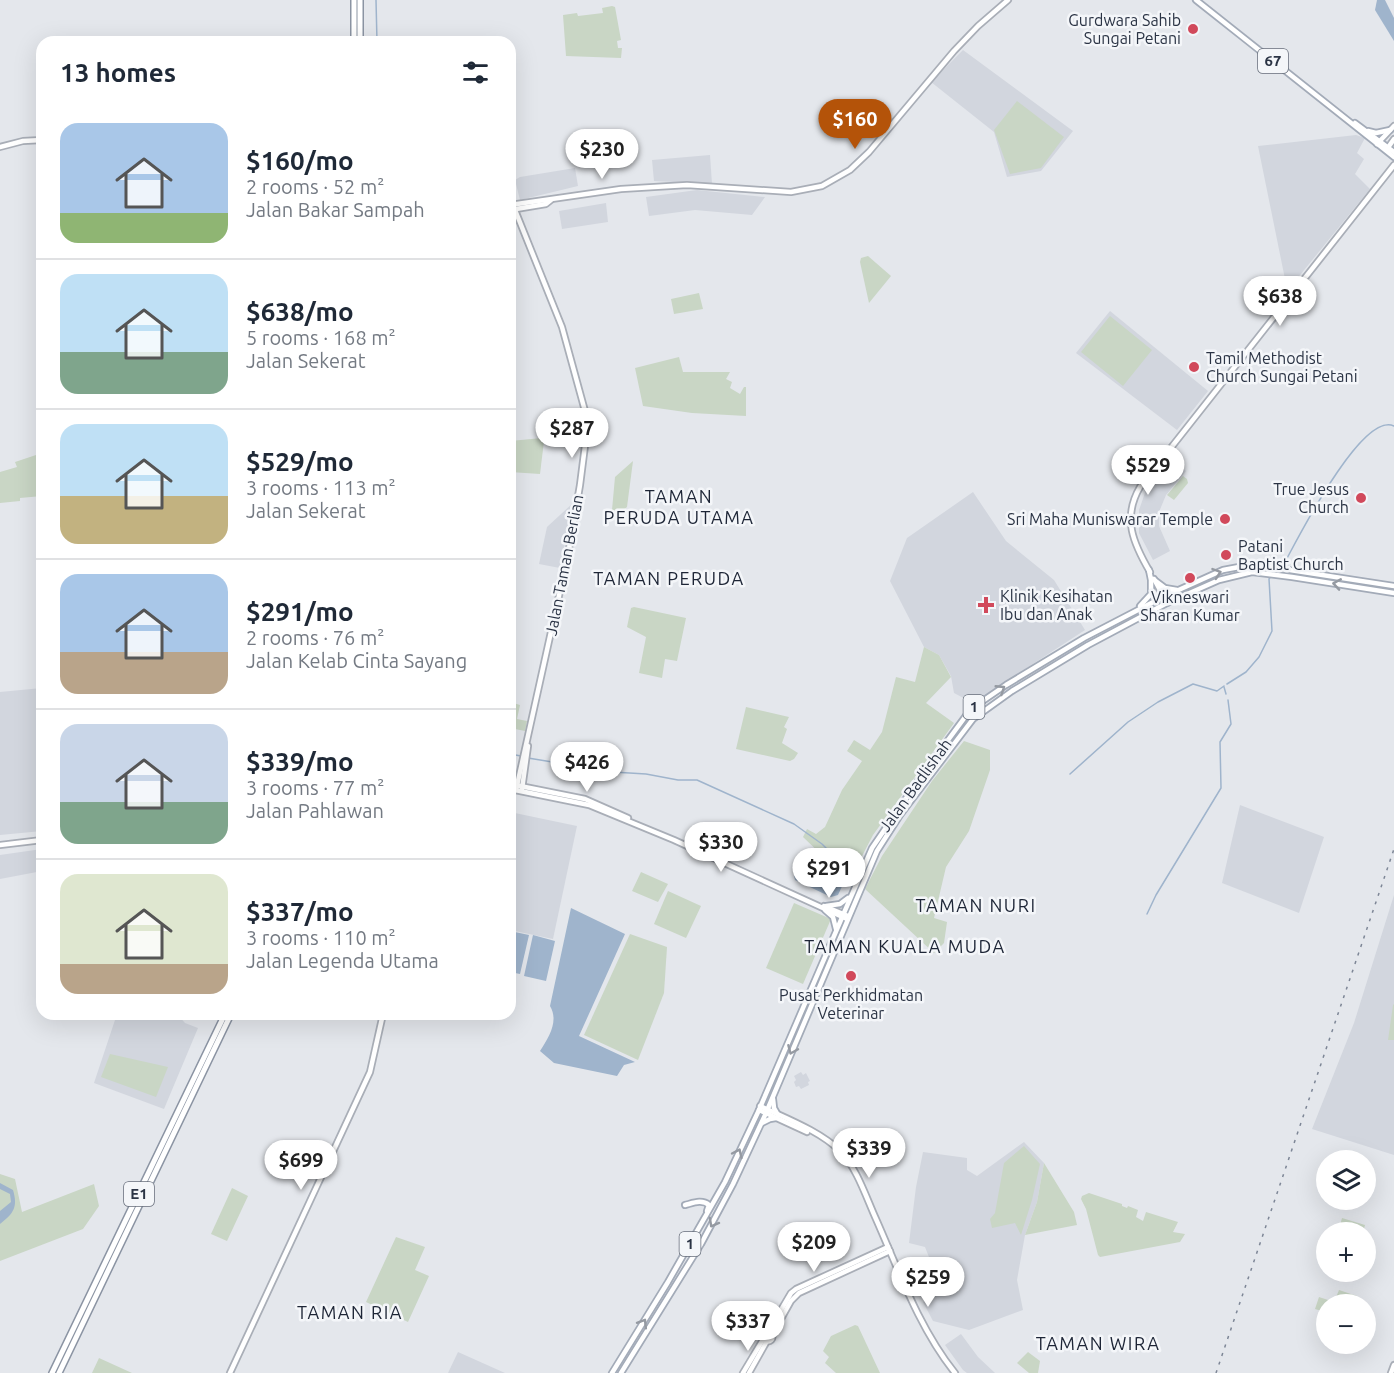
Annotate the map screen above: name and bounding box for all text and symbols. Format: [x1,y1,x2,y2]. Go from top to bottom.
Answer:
place label: Gurdwara Sahib Sungai Petani [1068,11,1181,47]
marker: Gurdwara Sahib Sungai Petani [1186,22,1200,36]
road number: 67 [1258,49,1288,73]
icon: filters [459,56,492,89]
text: 13 homes [60,58,176,87]
pin: $160 [819,99,891,150]
text: $160 [832,107,878,130]
pin: $230 [566,129,638,180]
text: $230 [579,137,625,160]
text: $160/mo [246,146,354,175]
icon: home [108,147,180,219]
text: 2 rooms · 52 m² [246,175,384,198]
text: Jalan Bakar Sampah [246,198,425,221]
pin: $638 [1244,276,1316,327]
text: $638 [1257,284,1303,307]
text: $638/mo [246,297,354,326]
icon: home [108,298,180,370]
text: 5 rooms · 168 m² [246,326,396,349]
text: Jalan Sekerat [246,349,366,372]
place label: Tamil Methodist Church Sungai Petani [1206,349,1358,385]
marker: Tamil Methodist Church Sungai Petani [1187,360,1201,374]
pin: $287 [536,408,608,459]
text: $287 [549,416,595,439]
pin: $529 [1112,445,1184,496]
text: $529/mo [246,447,354,476]
icon: home [108,448,180,520]
text: $529 [1125,453,1171,476]
text: 3 rooms · 113 m² [246,476,396,499]
place label: True Jesus Church [1273,480,1349,516]
district label: TAMAN PERUDA UTAMA [603,486,755,527]
marker: True Jesus Church [1354,491,1368,505]
street label: Jalan Taman Berlian [542,493,586,637]
text: Jalan Sekerat [246,499,366,522]
place label: Sri Maha Muniswarar Temple [1007,510,1213,528]
marker: Sri Maha Muniswarar Temple [1218,512,1232,526]
place label: Patani Baptist Church [1238,537,1344,573]
marker: Patani Baptist Church [1219,548,1233,562]
one-way arrow [1211,567,1221,580]
district label: TAMAN PERUDA [593,568,745,588]
marker: Vikneswari Sharan Kumar [1183,571,1197,585]
one-way arrow [1333,578,1343,591]
place label: Klinik Kesihatan Ibu dan Anak [1000,587,1113,623]
place label: Vikneswari Sharan Kumar [1140,588,1240,624]
marker: Klinik Kesihatan Ibu dan Anak [977,596,995,614]
text: $291/mo [246,597,354,626]
icon: home [108,598,180,670]
text: 2 rooms · 76 m² [246,626,384,649]
text: Jalan Kelab Cinta Sayang [246,649,467,672]
one-way arrow [995,684,1005,696]
road number: 1 [964,695,984,719]
street label: Jalan Badlishah [875,735,955,835]
pin: $426 [551,742,623,793]
text: $339/mo [246,747,354,776]
icon: home [108,748,180,820]
text: $426 [564,750,610,773]
text: 3 rooms · 77 m² [246,776,384,799]
text: Jalan Pahlawan [246,799,384,822]
pin: $330 [685,822,757,873]
text: $330 [698,830,744,853]
pin: $291 [793,848,865,899]
text: $291 [806,856,852,879]
district label: TAMAN NURI [915,895,1037,915]
text: $337/mo [246,897,354,926]
icon: home [108,898,180,970]
text: 3 rooms · 110 m² [246,926,396,949]
district label: TAMAN KUALA MUDA [804,936,1006,956]
text: Jalan Legenda Utama [246,949,439,972]
marker: Pusat Perkhidmatan Veterinar [844,969,858,983]
place label: Pusat Perkhidmatan Veterinar [779,986,923,1022]
one-way arrow [787,1044,799,1055]
pin: $339 [833,1128,905,1179]
text: $339 [846,1136,892,1159]
pin: $699 [265,1140,337,1191]
text: $699 [278,1148,324,1171]
one-way arrow [731,1149,743,1160]
map controls [1316,1150,1376,1354]
button: layers [1316,1150,1376,1210]
road number: E1 [124,1182,154,1206]
one-way arrow [709,1216,720,1227]
pin: $209 [778,1222,850,1273]
button: + [1316,1222,1376,1282]
text: $209 [791,1230,837,1253]
road number: 1 [680,1232,700,1256]
pin: $259 [892,1257,964,1308]
text: $259 [905,1265,951,1288]
button: − [1316,1294,1376,1354]
pin: $337 [712,1301,784,1352]
district label: TAMAN RIA [297,1302,403,1322]
text: $337 [725,1309,771,1332]
one-way arrow [635,1319,647,1329]
district label: TAMAN WIRA [1036,1333,1160,1353]

